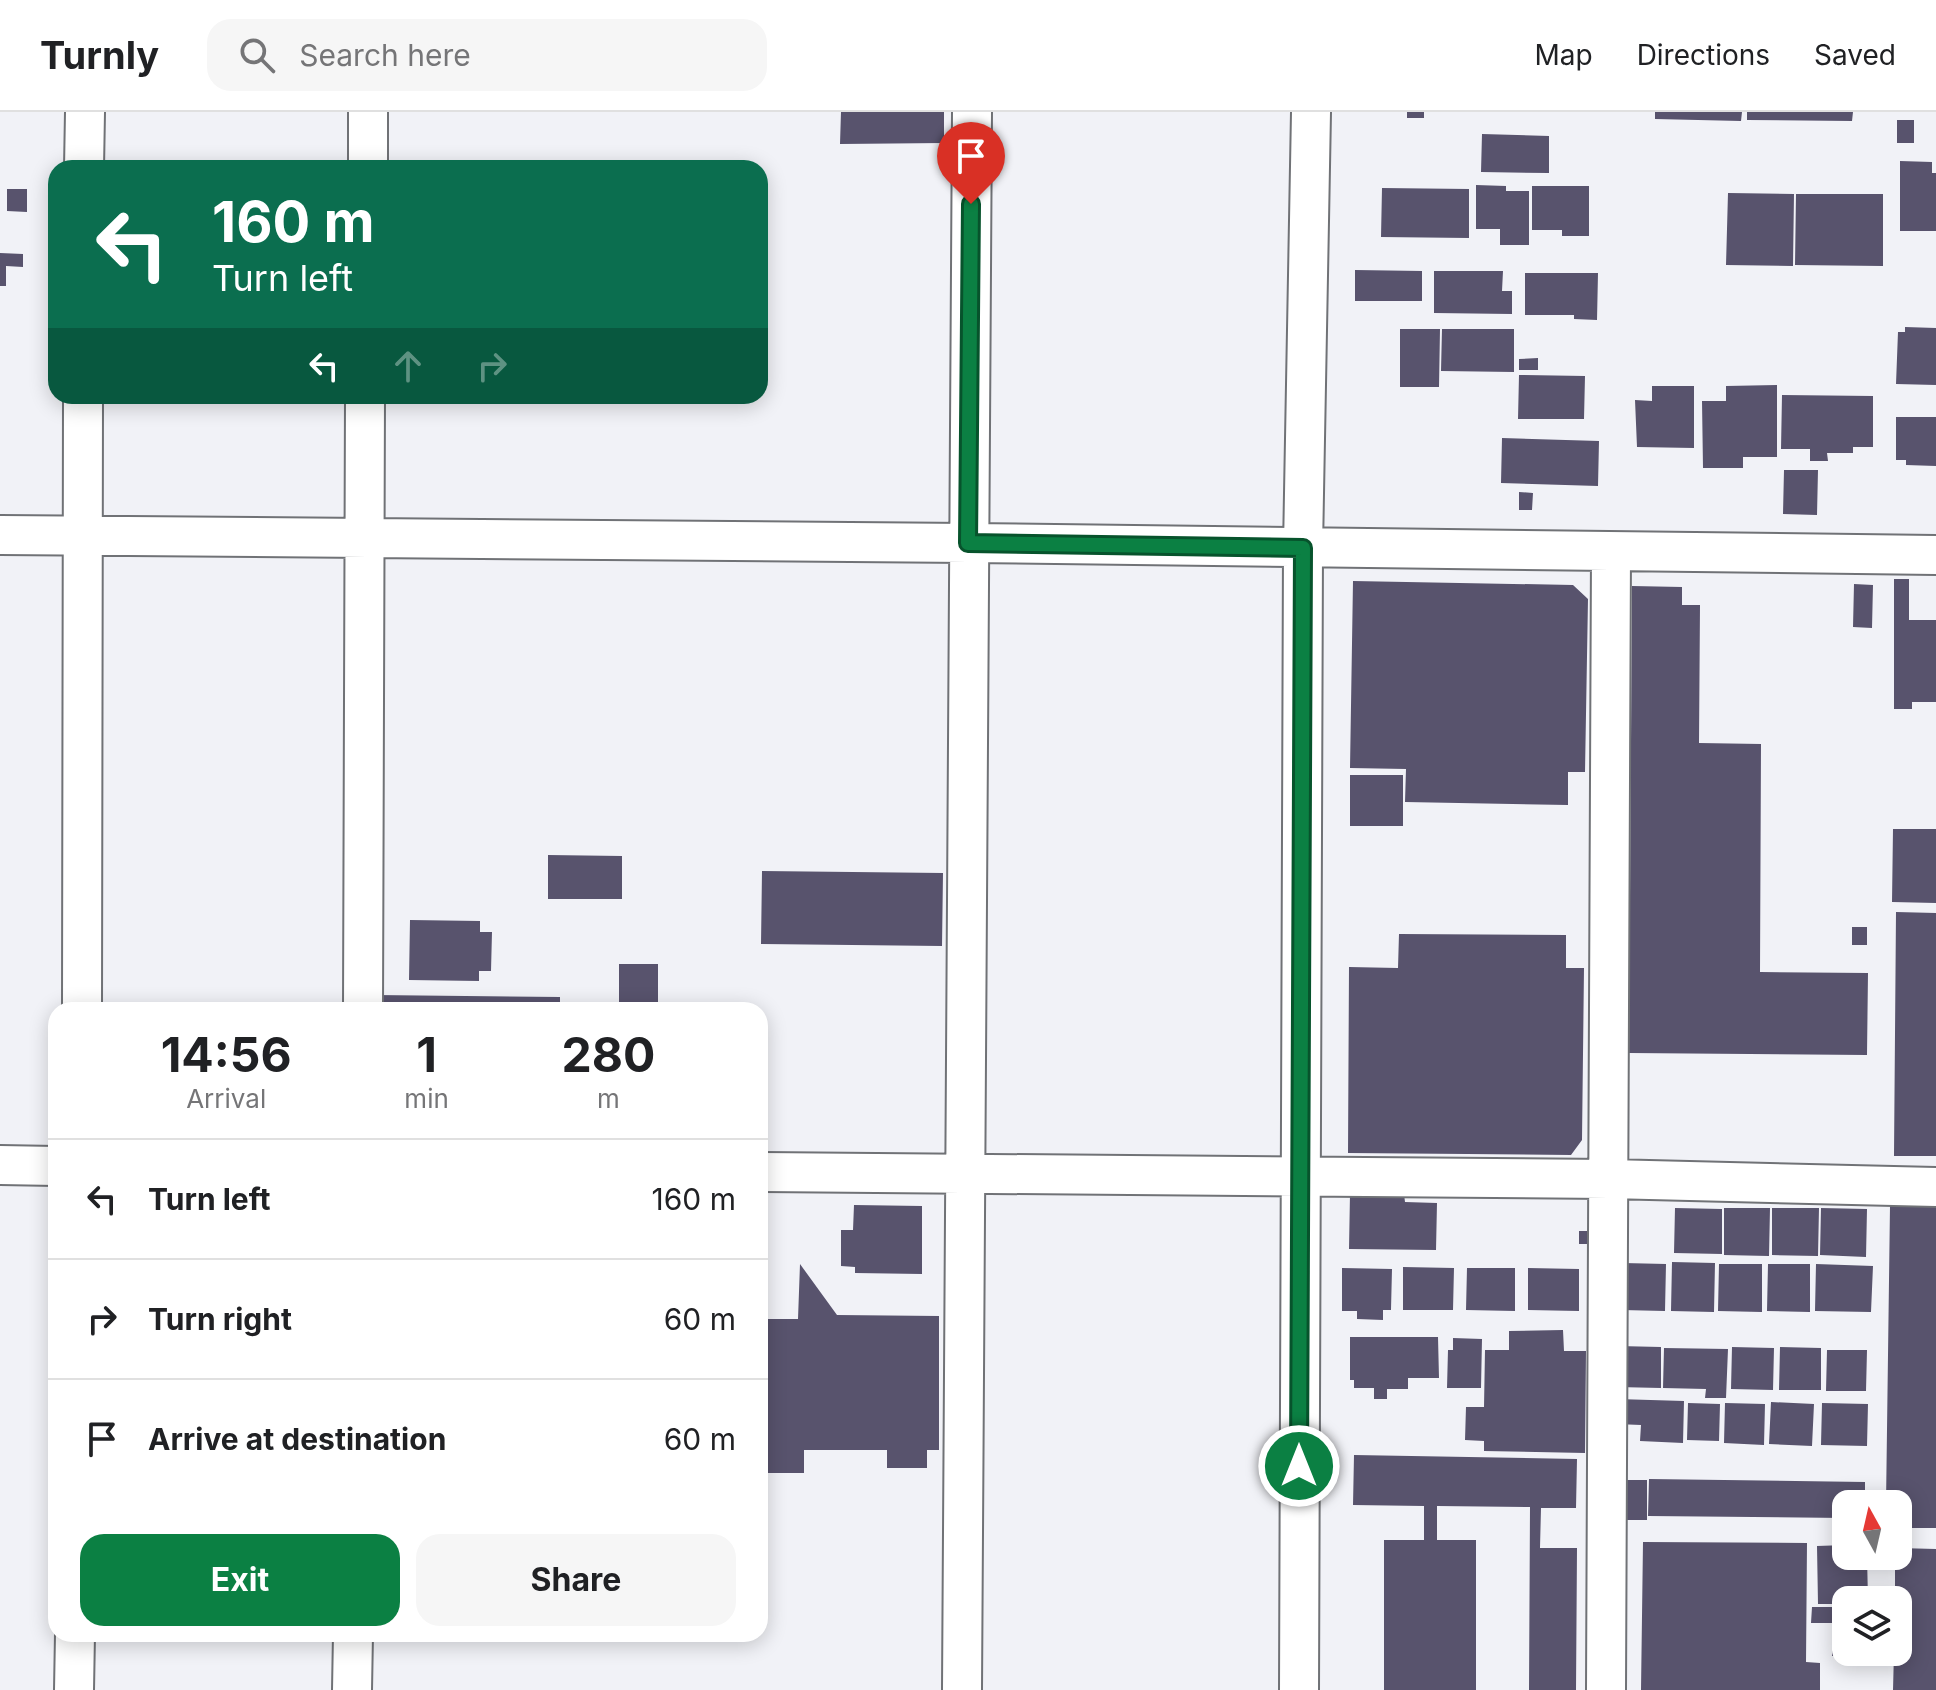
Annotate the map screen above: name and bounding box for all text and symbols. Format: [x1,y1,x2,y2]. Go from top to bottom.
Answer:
search box [207,19,767,91]
text: Turnly [40,32,159,78]
icon: search [235,33,279,77]
text: Search here [299,37,471,73]
text: Map [1534,38,1593,72]
text: Directions [1637,38,1770,72]
text: Saved [1814,38,1896,72]
pin [937,122,1005,204]
icon: arrive [949,134,993,178]
text: 160 m [212,188,375,256]
icon: left [80,192,184,296]
text: Turn left [212,256,353,300]
icon: left [302,344,346,388]
icon: ahead [386,344,430,388]
icon: right [470,344,514,388]
text: 14:56 [161,1025,292,1084]
text: 1 [416,1025,437,1084]
text: 280 [561,1025,655,1084]
text: Arrival [186,1083,266,1114]
text: min [404,1083,449,1114]
text: m [597,1083,620,1114]
icon: left [80,1177,124,1221]
text: Turn left [148,1181,270,1217]
text: 160 m [652,1181,736,1217]
icon: right [80,1297,124,1341]
text: Turn right [148,1301,292,1337]
text: 60 m [664,1301,736,1337]
icon: arrive [80,1417,124,1461]
text: Arrive at destination [148,1421,446,1457]
text: 60 m [664,1421,736,1457]
position arrow [1257,1424,1341,1508]
north arrow [1832,1490,1912,1570]
map controls [1832,1490,1912,1666]
button: Exit [80,1534,400,1626]
button: Share [416,1534,736,1626]
button: layers [1832,1586,1912,1666]

